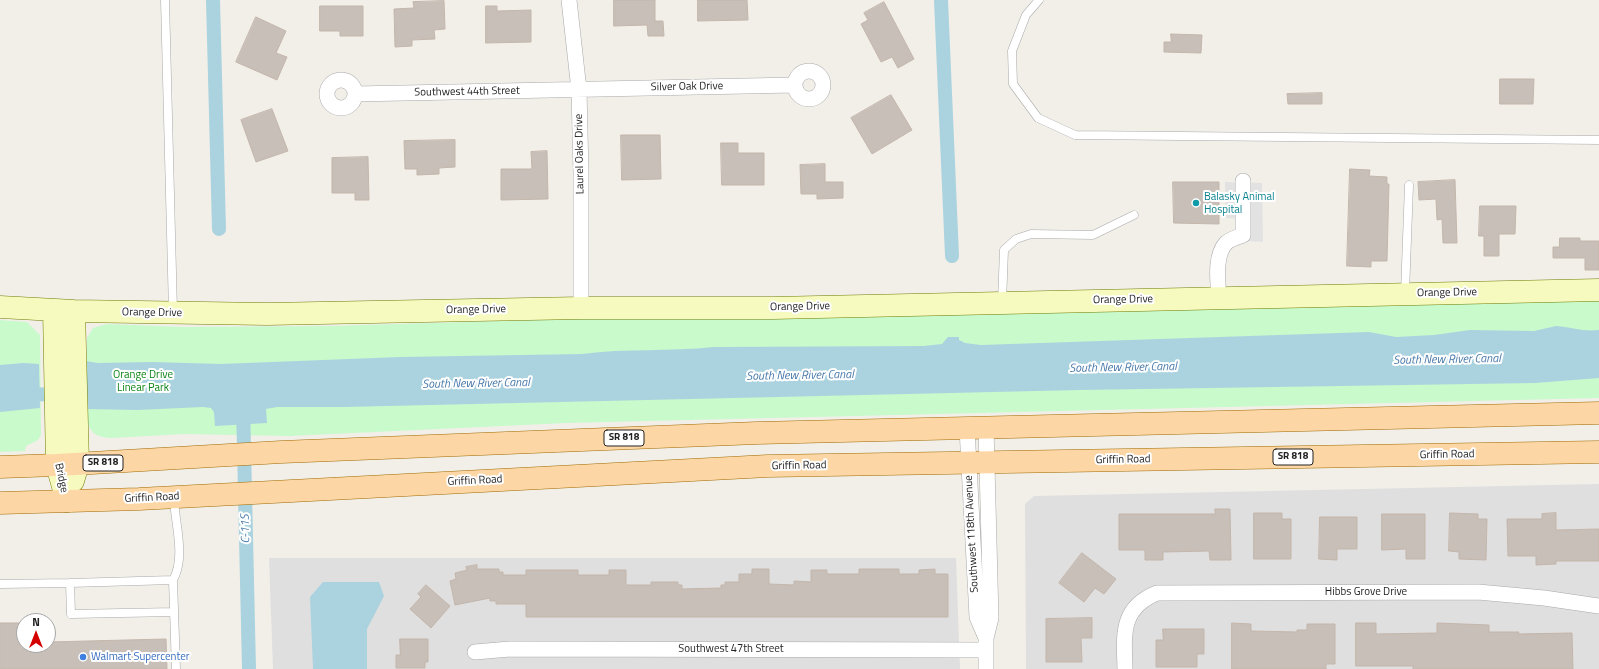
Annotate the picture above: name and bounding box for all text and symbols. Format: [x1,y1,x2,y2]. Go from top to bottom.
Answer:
street label: Silver Oak Drive [651,80,723,94]
street label: Southwest 44th Street [414,84,520,100]
street label: Laurel Oaks Drive [573,114,587,194]
place label: Balasky Animal Hospital [1204,190,1275,216]
marker: Balasky Animal Hospital [1191,198,1201,208]
street label: Orange Drive [1417,286,1477,300]
street label: Orange Drive [1093,293,1153,307]
street label: Orange Drive [770,300,830,314]
street label: Orange Drive [446,303,506,317]
street label: Orange Drive [122,306,182,320]
water label: South New River Canal [1393,352,1501,368]
water label: South New River Canal [1069,360,1177,376]
park label: Orange Drive Linear Park [113,368,173,394]
water label: South New River Canal [746,368,854,384]
water label: South New River Canal [422,376,530,392]
road number: SR 818 [604,430,644,446]
street label: Griffin Road [1419,448,1475,462]
road number: SR 818 [1273,449,1313,465]
street label: Griffin Road [1095,453,1151,467]
road number: SR 818 [83,455,123,471]
street label: Griffin Road [771,459,827,473]
street label: Bridge [51,462,71,494]
street label: Griffin Road [447,473,503,489]
street label: Southwest 118th Avenue [962,475,982,593]
street label: Griffin Road [124,490,180,506]
water label: C-11S [239,514,253,544]
street label: Hibbs Grove Drive [1325,585,1407,599]
north arrow [16,613,56,653]
text: N [32,614,40,630]
street label: Southwest 47th Street [678,642,784,656]
place label: Walmart Supercenter [91,650,190,664]
marker: Walmart Supercenter [78,652,88,662]

